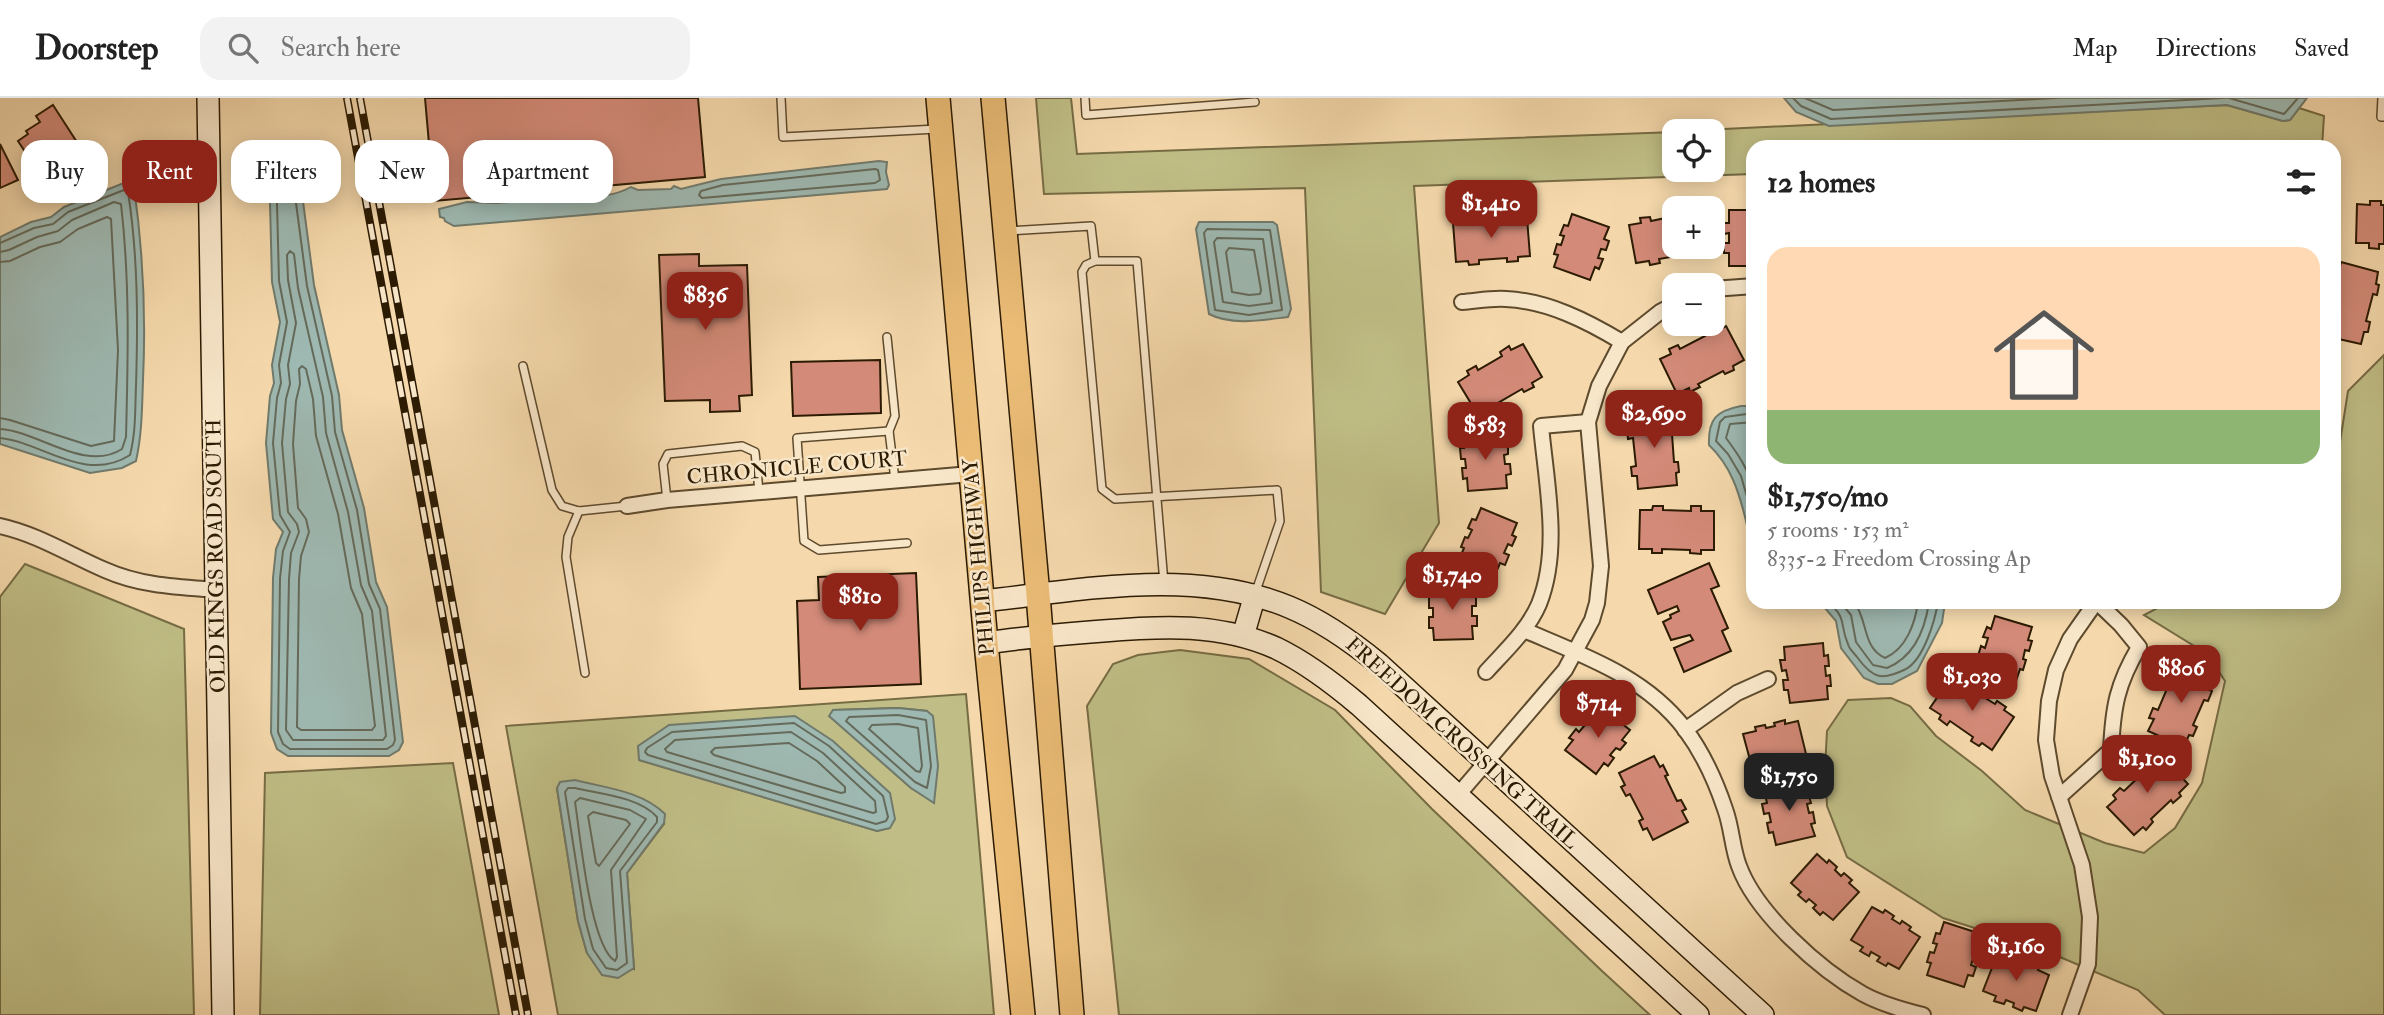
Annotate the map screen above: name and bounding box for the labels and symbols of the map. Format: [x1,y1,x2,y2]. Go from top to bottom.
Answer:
pin: $1,410 [1434,180,1548,240]
pin: $836 [664,272,746,332]
pin: $2,690 [1597,390,1711,450]
pin: $583 [1444,402,1526,462]
street label: OLD KINGS ROAD SOUTH [200,419,232,693]
street label: CHRONICLE COURT [686,445,909,491]
street label: PHILIPS HIGHWAY [957,457,1001,657]
pin: $1,740 [1395,552,1509,612]
pin: $810 [819,574,901,633]
street label: FREEDOM CROSSING TRAIL [1340,631,1584,855]
pin: $806 [2140,646,2222,705]
pin: $1,030 [1915,654,2029,713]
pin: $714 [1557,680,1639,740]
pin: $1,100 [2090,736,2204,795]
pin: $1,750 [1732,754,1846,813]
pin: $1,160 [1959,924,2073,983]

